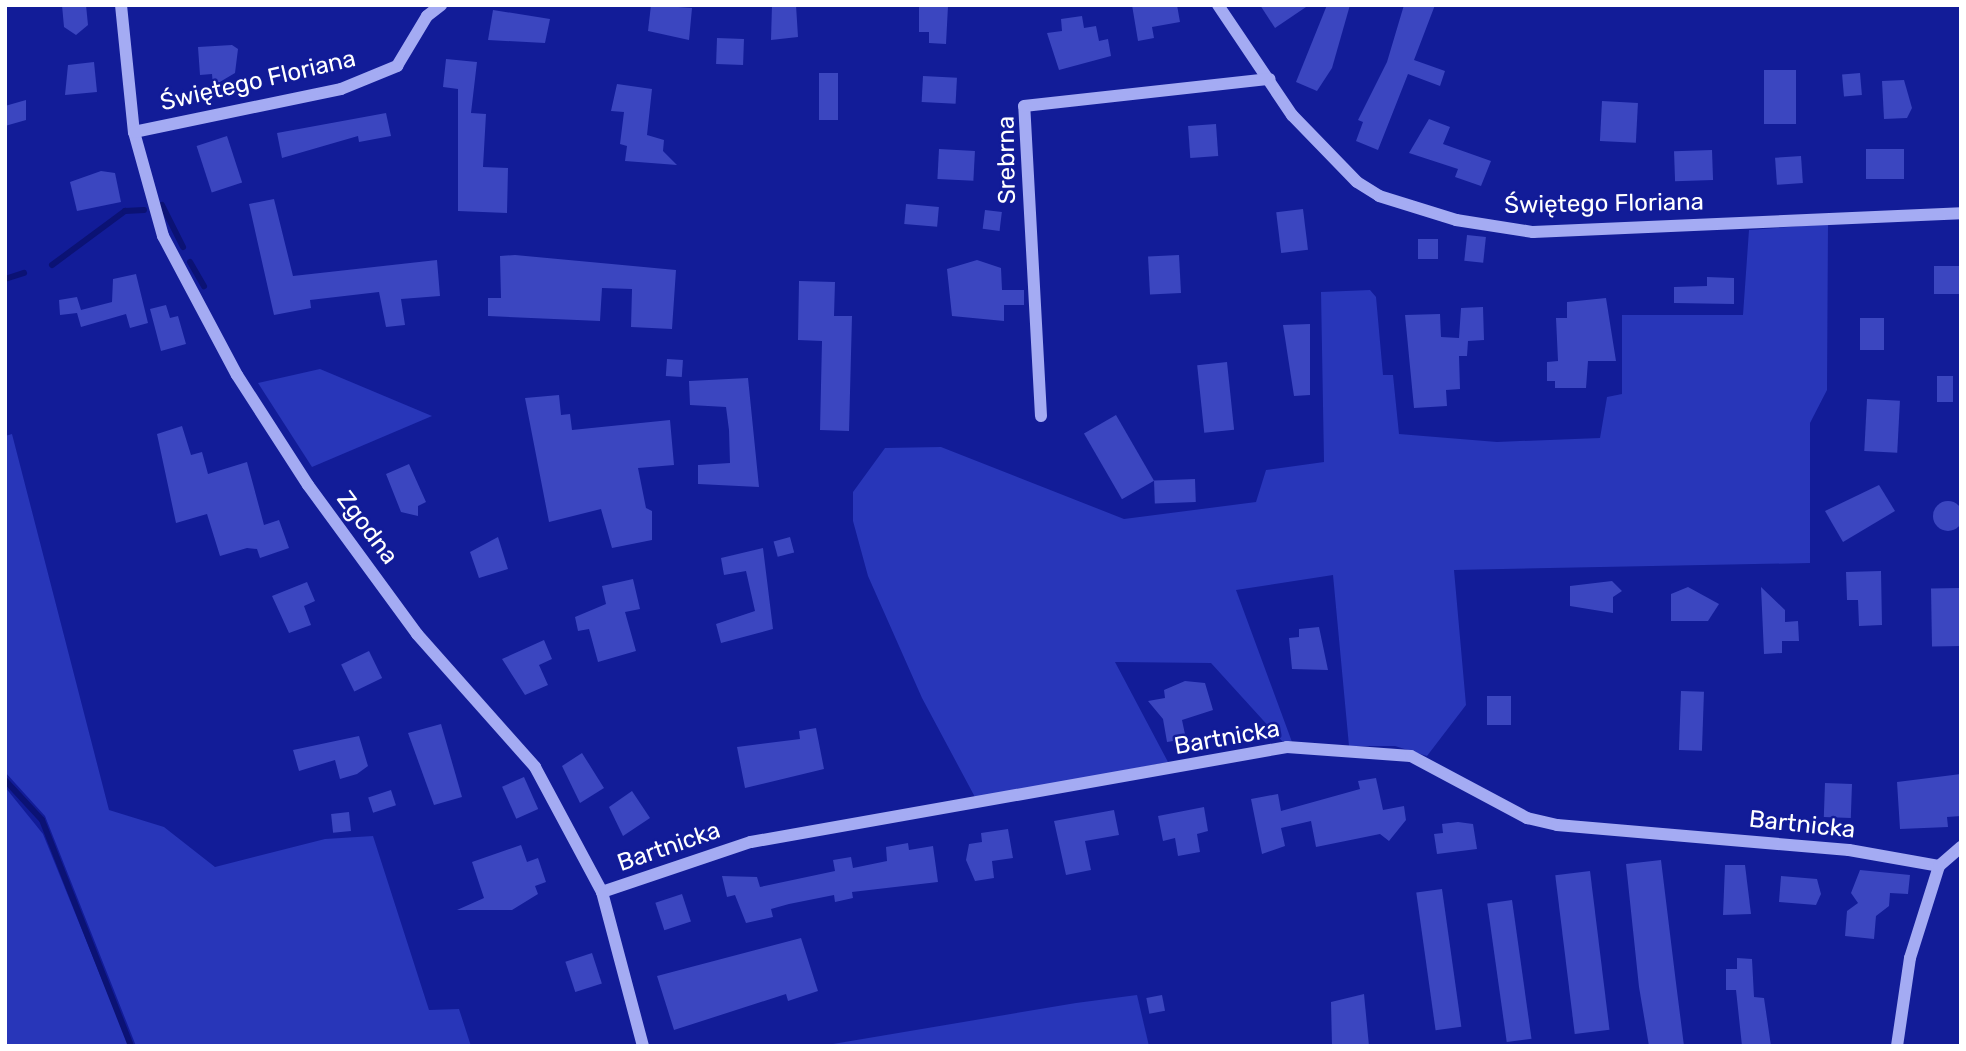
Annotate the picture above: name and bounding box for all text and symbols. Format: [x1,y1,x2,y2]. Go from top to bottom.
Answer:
street label: Świętego Floriana [157,44,359,118]
street label: Srebrna [992,116,1022,204]
street label: Świętego Floriana [1504,188,1704,220]
street label: Zgodna [330,486,404,570]
street label: Bartnicka [1172,715,1282,761]
street label: Bartnicka [1747,805,1857,845]
street label: Bartnicka [614,816,724,878]

